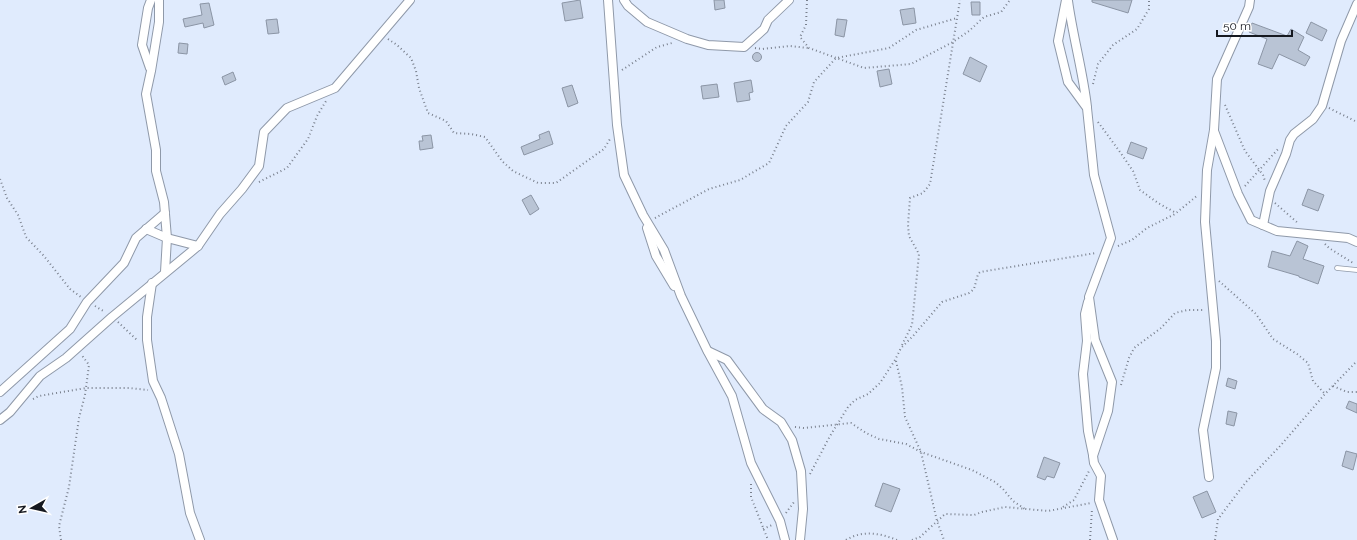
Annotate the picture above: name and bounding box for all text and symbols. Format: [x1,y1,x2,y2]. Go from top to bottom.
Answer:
scale bar [1217,12,1292,38]
text: 50 m [1223,19,1251,33]
north arrow [12,488,52,528]
text: N [16,504,30,514]

